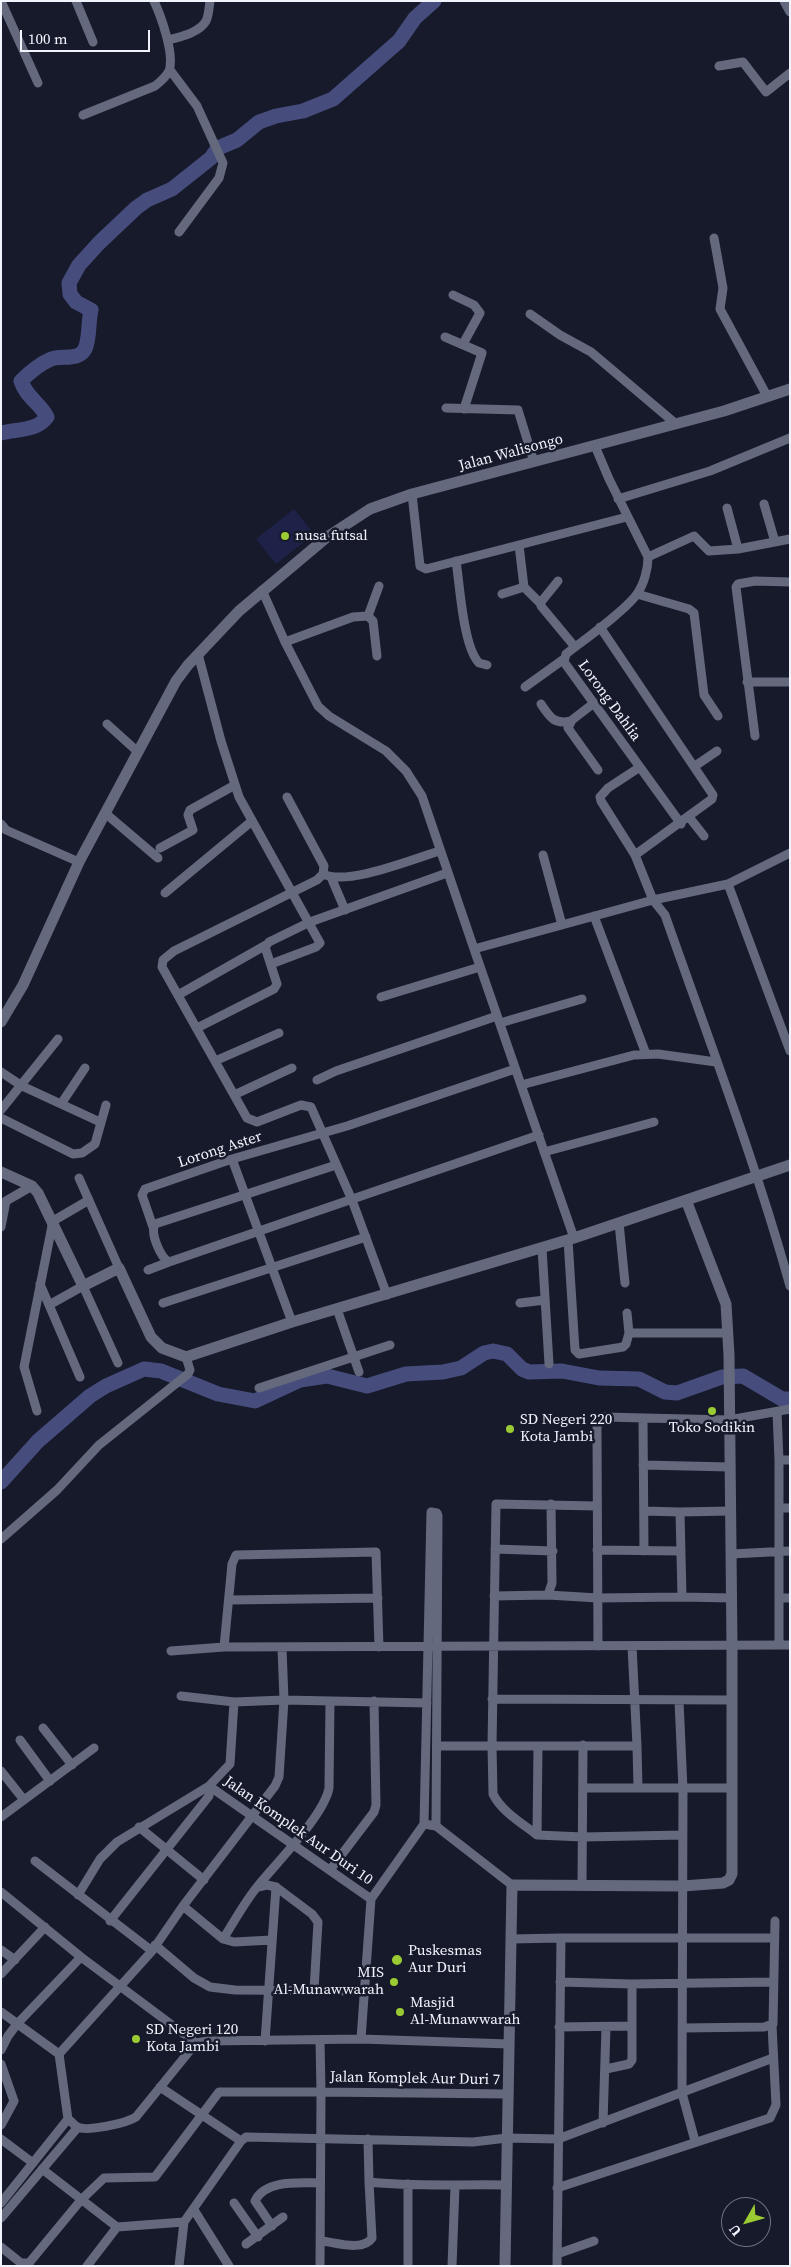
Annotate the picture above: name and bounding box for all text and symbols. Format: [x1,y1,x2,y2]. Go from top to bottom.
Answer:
scale bar [22,20,152,52]
text: 100 m [28,28,68,49]
street label: Jalan Walisongo [457,430,565,476]
place label: nusa futsal [295,527,368,545]
marker: nusa futsal [279,530,291,542]
street label: Lorong Dahlia [574,657,644,745]
street label: Lorong Aster [176,1128,264,1172]
marker: Toko Sodikin [706,1405,718,1417]
place label: SD Negeri 220 Kota Jambi [520,1411,612,1446]
place label: Toko Sodikin [669,1419,755,1437]
marker: SD Negeri 220 Kota Jambi [504,1423,516,1435]
street label: Jalan Komplek Aur Duri 10 [220,1773,376,1889]
place label: Puskesmas Aur Duri [408,1942,482,1977]
marker: Puskesmas Aur Duri [390,1953,404,1967]
place label: MIS Al-Munawwarah [273,1964,384,1999]
marker: MIS Al-Munawwarah [388,1976,400,1988]
place label: Masjid Al-Munawwarah [410,1994,521,2029]
marker: Masjid Al-Munawwarah [394,2006,406,2018]
place label: SD Negeri 120 Kota Jambi [146,2021,238,2056]
marker: SD Negeri 120 Kota Jambi [130,2033,142,2045]
street label: Jalan Komplek Aur Duri 7 [330,2069,500,2089]
north arrow [721,2197,771,2247]
text: U [724,2220,746,2241]

